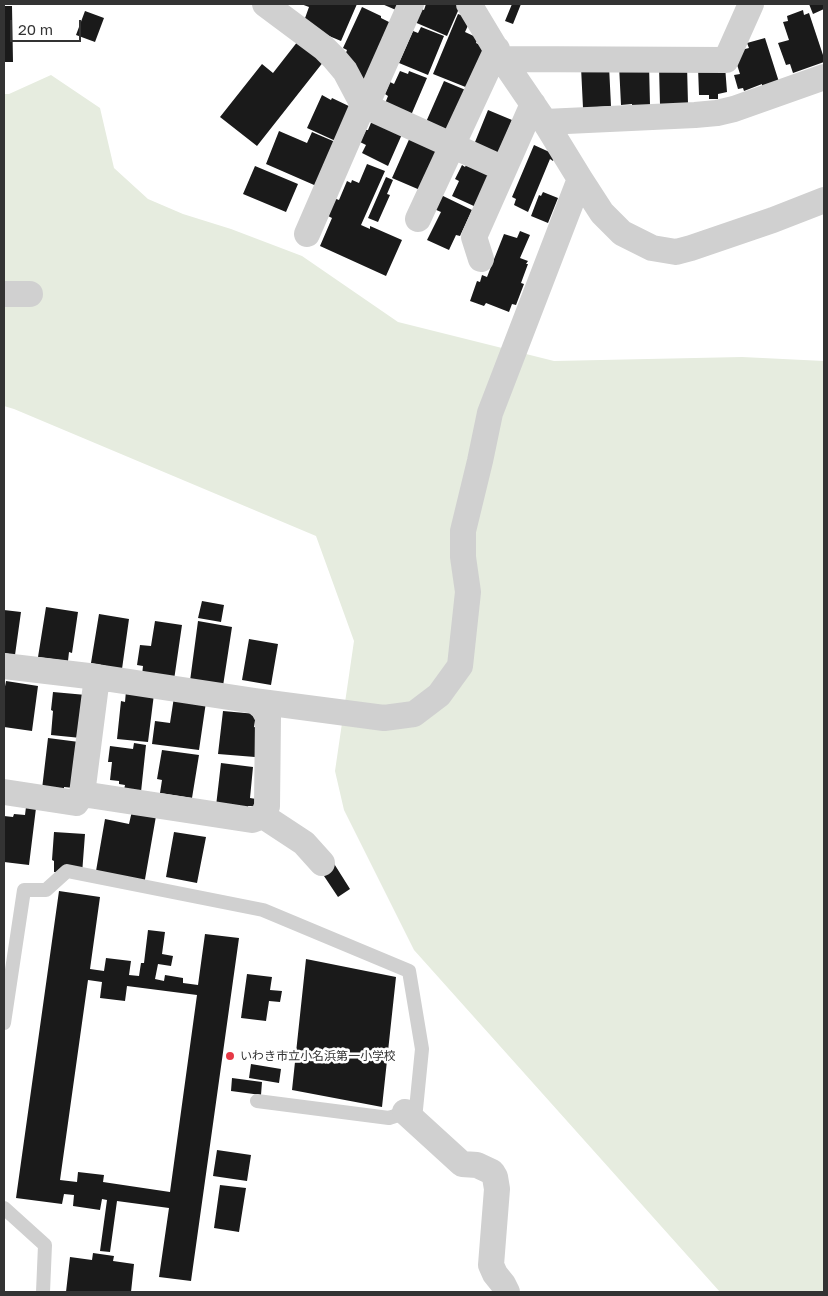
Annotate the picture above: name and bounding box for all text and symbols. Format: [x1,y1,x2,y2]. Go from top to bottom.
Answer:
scale bar [12,10,84,42]
text: 20 m [18,20,53,38]
place label: いわき市立小名浜第一小学校 [240,1049,396,1063]
marker: いわき市立小名浜第一小学校 [224,1050,236,1062]

